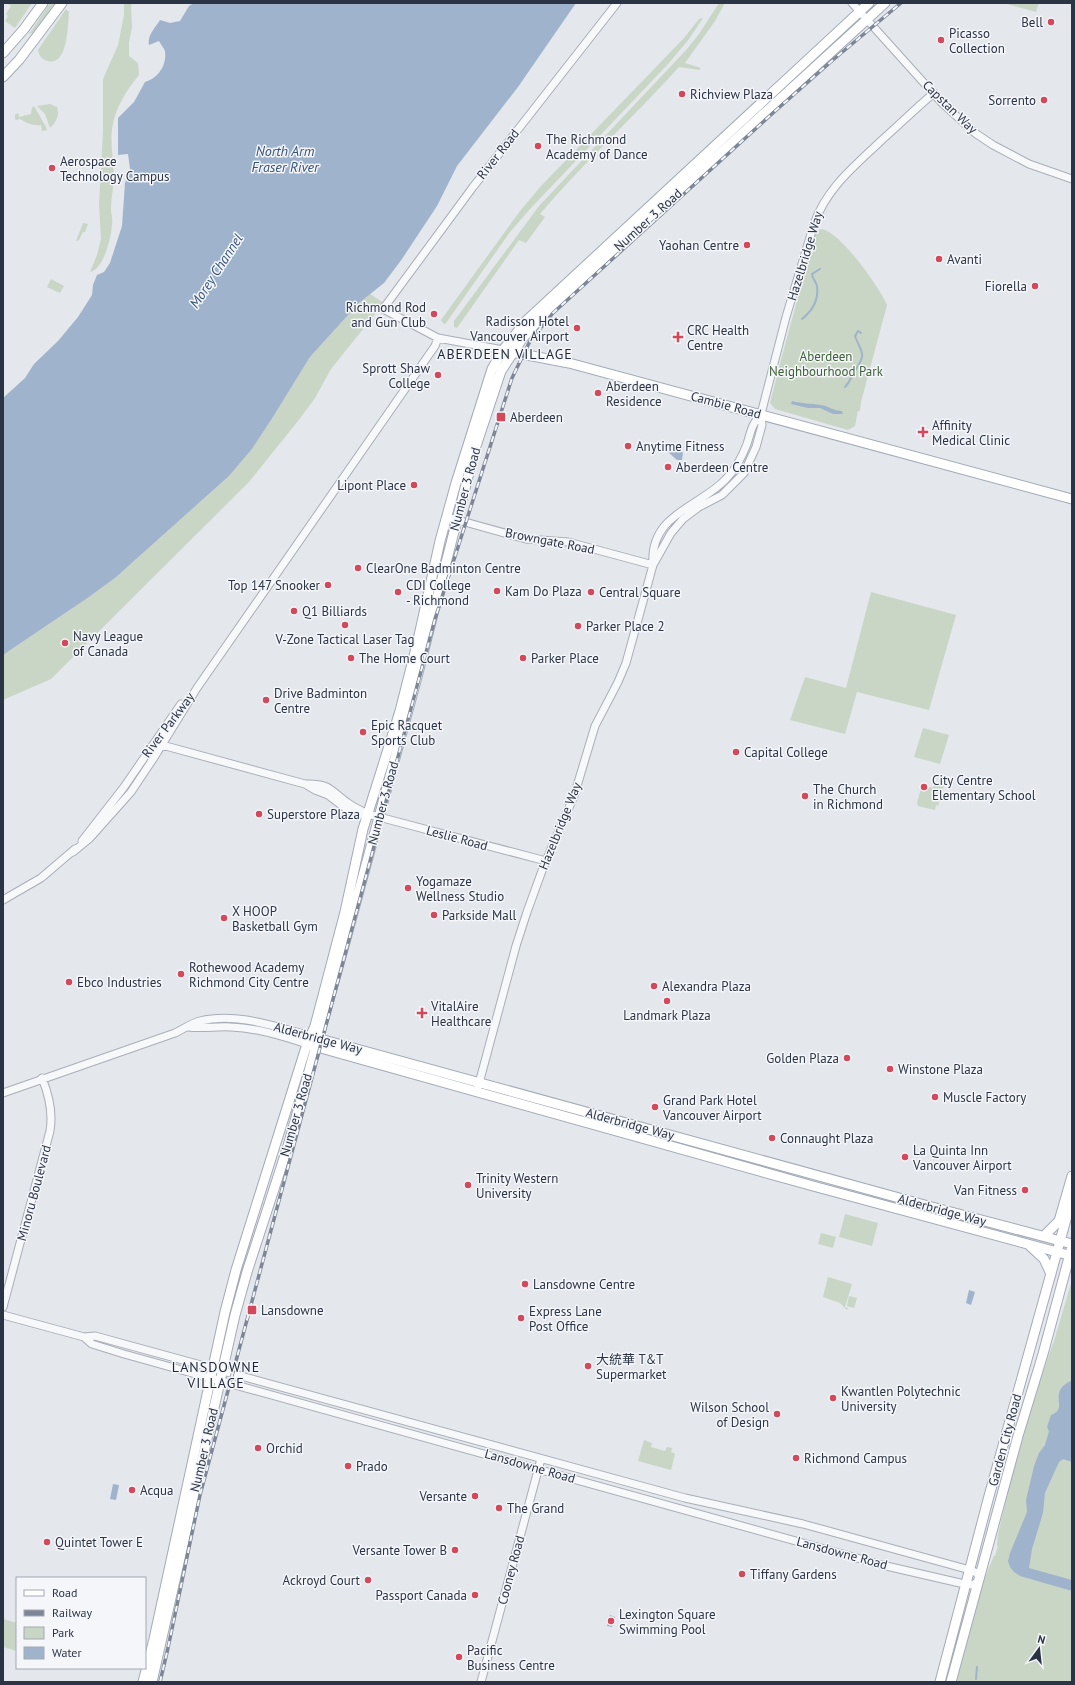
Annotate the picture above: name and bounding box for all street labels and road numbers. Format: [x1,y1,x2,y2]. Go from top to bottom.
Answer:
street label: Capstan Way [919,77,981,137]
street label: River Road [473,125,523,183]
street label: Number 3 Road [610,185,686,255]
street label: Hazelbridge Way [783,209,827,303]
street label: Cambie Road [689,387,763,423]
street label: Number 3 Road [446,445,484,533]
street label: Browngate Road [504,524,596,558]
street label: River Parkway [138,689,198,761]
street label: Number 3 Road [364,759,402,847]
street label: Hazelbridge Way [535,780,585,872]
street label: Leslie Road [424,822,490,854]
street label: Alderbridge Way [272,1018,364,1058]
street label: Number 3 Road [276,1071,316,1159]
street label: Alderbridge Way [584,1104,676,1144]
street label: Minoru Boulevard [13,1143,55,1243]
street label: Alderbridge Way [896,1190,988,1230]
street label: Garden City Road [985,1392,1025,1488]
street label: Number 3 Road [186,1406,222,1494]
street label: Lansdowne Road [483,1445,577,1487]
street label: Lansdowne Road [795,1533,889,1573]
street label: Cooney Road [494,1534,528,1606]

